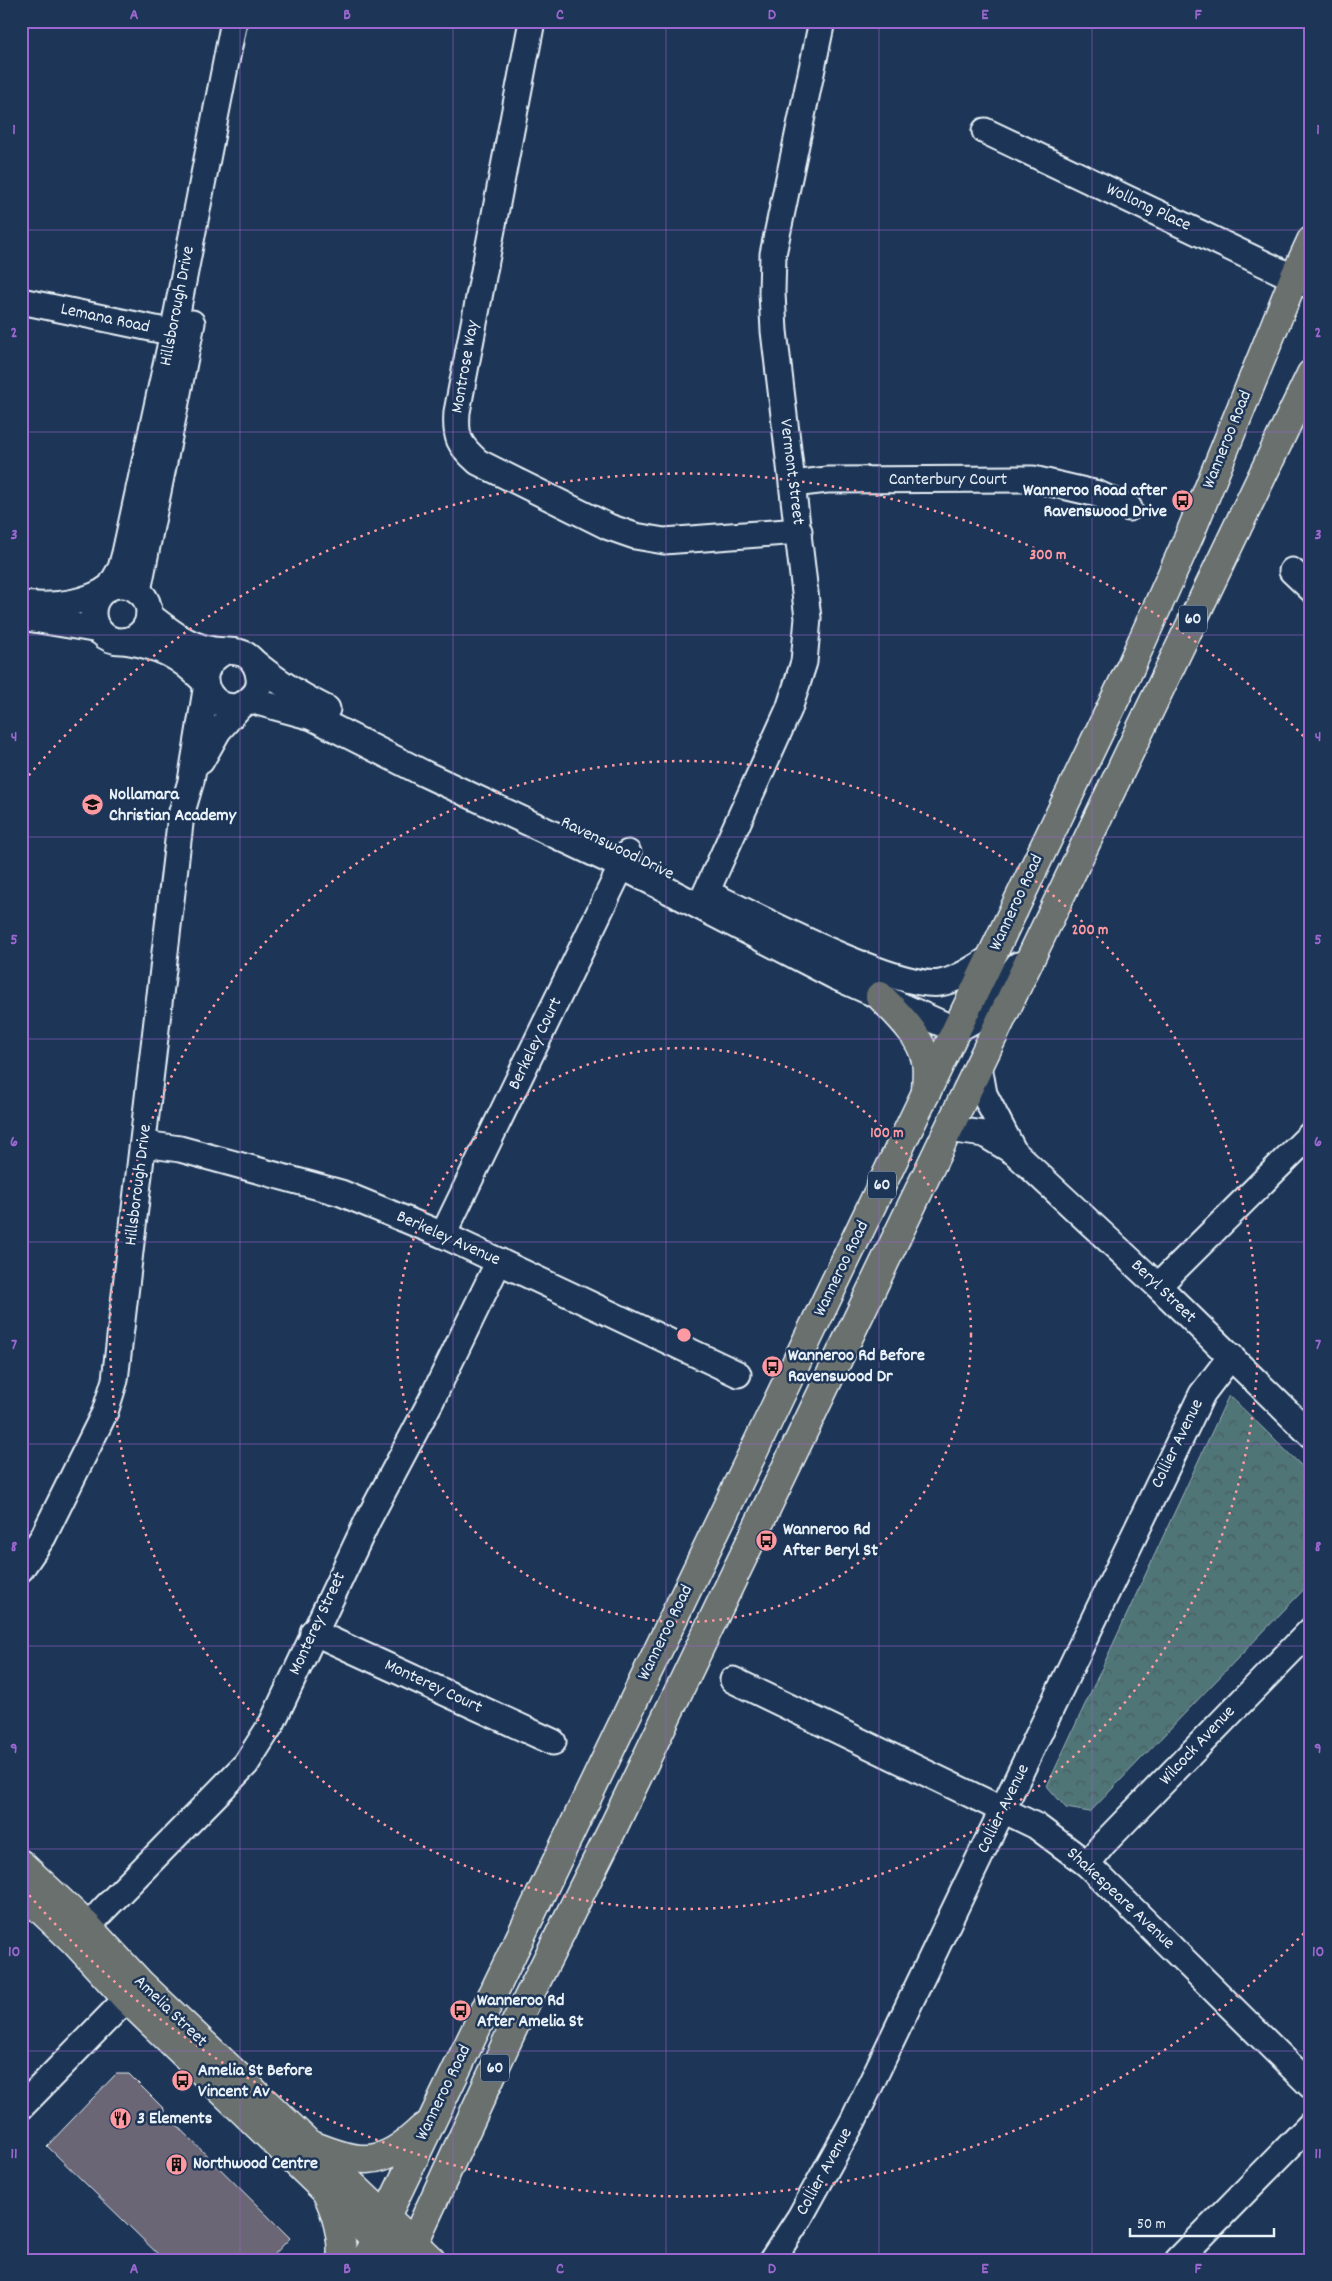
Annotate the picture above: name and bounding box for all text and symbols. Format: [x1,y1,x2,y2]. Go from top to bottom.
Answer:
text: A [130,4,139,27]
text: B [343,4,351,27]
text: C [556,4,564,27]
text: D [768,4,777,27]
text: E [981,4,989,27]
text: F [1194,4,1202,27]
text: 1 [12,119,16,142]
text: 1 [1316,119,1320,142]
street label: Wollong Place [1101,177,1195,239]
street label: Hillsborough Drive [154,244,202,368]
street label: Lemana Road [58,297,152,341]
street label: Montrose Way [446,318,487,415]
text: 2 [11,322,18,345]
text: 2 [1315,322,1322,345]
street label: Wanneroo Road [1197,387,1259,493]
street label: Vermont Street [772,418,810,527]
street label: Canterbury Court [889,468,1008,493]
place label: Wanneroo Road after Ravenswood Drive [1023,479,1167,525]
bus stop icon: Wanneroo Road after Ravenswood Drive [1171,489,1195,513]
text: 3 [10,524,18,547]
text: 3 [1314,524,1322,547]
text: 300 m [1030,545,1066,567]
road number: 60 [1179,606,1207,632]
text: 4 [11,726,17,749]
text: 4 [1315,726,1321,749]
place label: Nollamara Christian Academy [109,783,237,829]
school or university icon: Nollamara Christian Academy [81,793,105,817]
street label: Ravenswood Drive [556,811,678,887]
street label: Wanneroo Road [984,851,1050,955]
text: 200 m [1072,920,1108,942]
text: 5 [10,929,18,952]
text: 5 [1314,929,1322,952]
street label: Berkeley Court [503,993,569,1094]
street label: Hillsborough Drive [119,1123,159,1247]
text: 100 m [870,1123,904,1145]
text: 6 [10,1131,18,1154]
text: 6 [1314,1131,1322,1154]
road number: 60 [868,1172,896,1198]
street label: Berkeley Avenue [392,1205,504,1273]
street label: Wanneroo Road [808,1217,876,1321]
street label: Beryl Street [1125,1254,1202,1330]
centre of rings [675,1326,693,1344]
text: 7 [11,1334,17,1357]
text: 7 [1315,1334,1321,1357]
place label: Wanneroo Rd Before Ravenswood Dr [788,1344,925,1390]
bus stop icon: Wanneroo Rd Before Ravenswood Dr [760,1354,784,1378]
street label: Collier Avenue [1146,1395,1210,1493]
place label: Wanneroo Rd After Beryl St [783,1518,878,1564]
bus stop icon: Wanneroo Rd After Beryl St [755,1528,779,1552]
text: 8 [11,1536,18,1559]
text: 8 [1315,1536,1322,1559]
street label: Monterey Street [283,1568,353,1680]
street label: Wanneroo Road [632,1581,700,1685]
street label: Monterey Court [380,1653,486,1721]
street label: Wilcock Avenue [1154,1700,1242,1792]
text: 9 [10,1738,18,1761]
text: 9 [1314,1738,1322,1761]
street label: Collier Avenue [972,1760,1036,1858]
street label: Shakespeare Avenue [1060,1842,1180,1956]
text: 10 [8,1941,20,1964]
text: 10 [1312,1941,1324,1964]
street label: Amelia Street [128,1970,213,2054]
place label: Wanneroo Rd After Amelia St [477,1989,584,2035]
bus stop icon: Wanneroo Rd After Amelia St [449,1999,473,2023]
street label: Wanneroo Road [410,2041,478,2145]
road number: 60 [481,2054,509,2082]
place label: Amelia St Before Vincent Av [198,2059,312,2105]
bus stop icon: Amelia St Before Vincent Av [170,2069,194,2093]
restaurant icon: 3 Elements [109,2107,133,2131]
place label: 3 Elements [137,2107,213,2132]
street label: Collier Avenue [791,2124,859,2220]
text: 11 [10,2143,18,2166]
text: 11 [1314,2143,1322,2166]
building icon: Northwood Centre [165,2152,189,2176]
place label: Northwood Centre [193,2152,318,2177]
scale bar [1130,2206,1273,2238]
text: 50 m [1137,2214,1166,2236]
text: A [130,2258,139,2281]
text: B [343,2258,351,2281]
text: C [556,2258,564,2281]
text: D [768,2258,777,2281]
text: E [981,2258,989,2281]
text: F [1194,2258,1202,2281]

